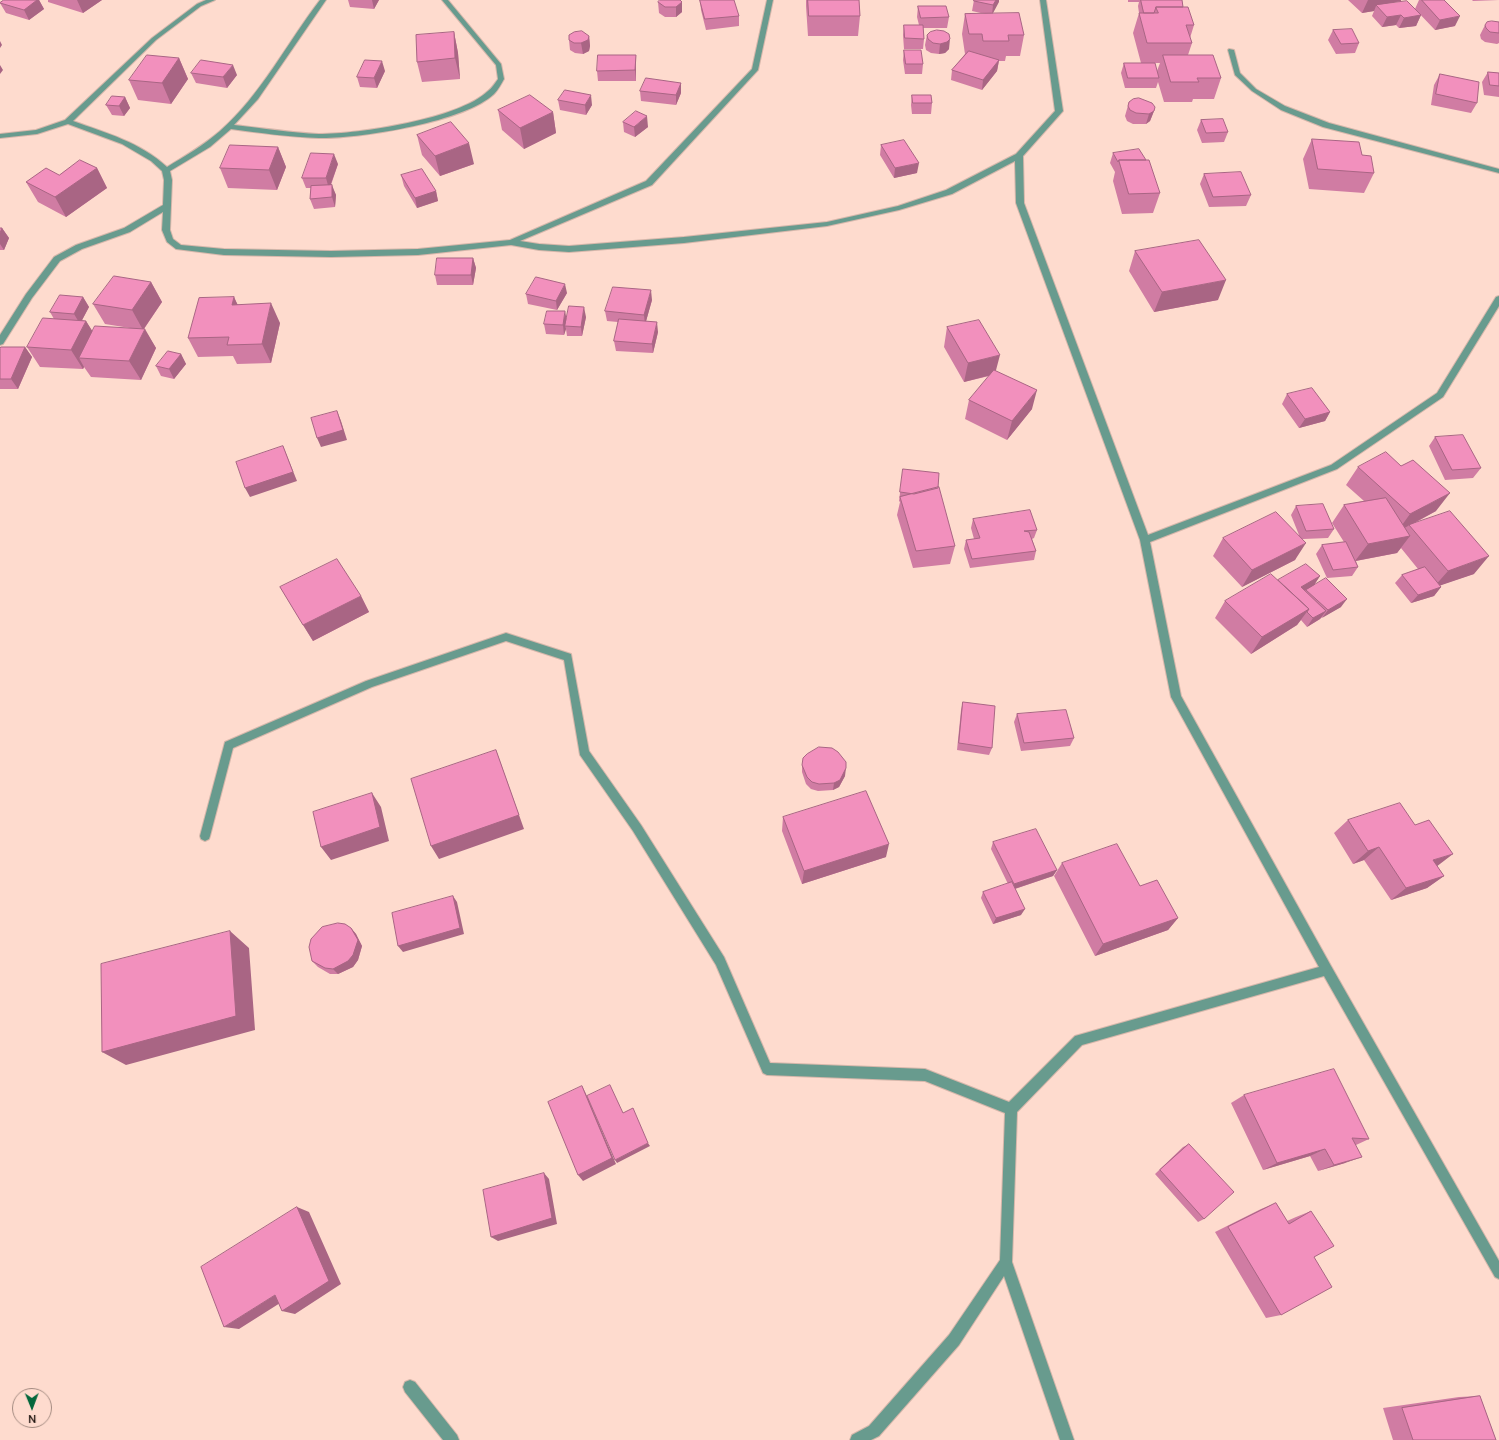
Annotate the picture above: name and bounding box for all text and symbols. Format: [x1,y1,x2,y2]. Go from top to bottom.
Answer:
north arrow [12,1388,52,1428]
text: N [28,1412,36,1427]

